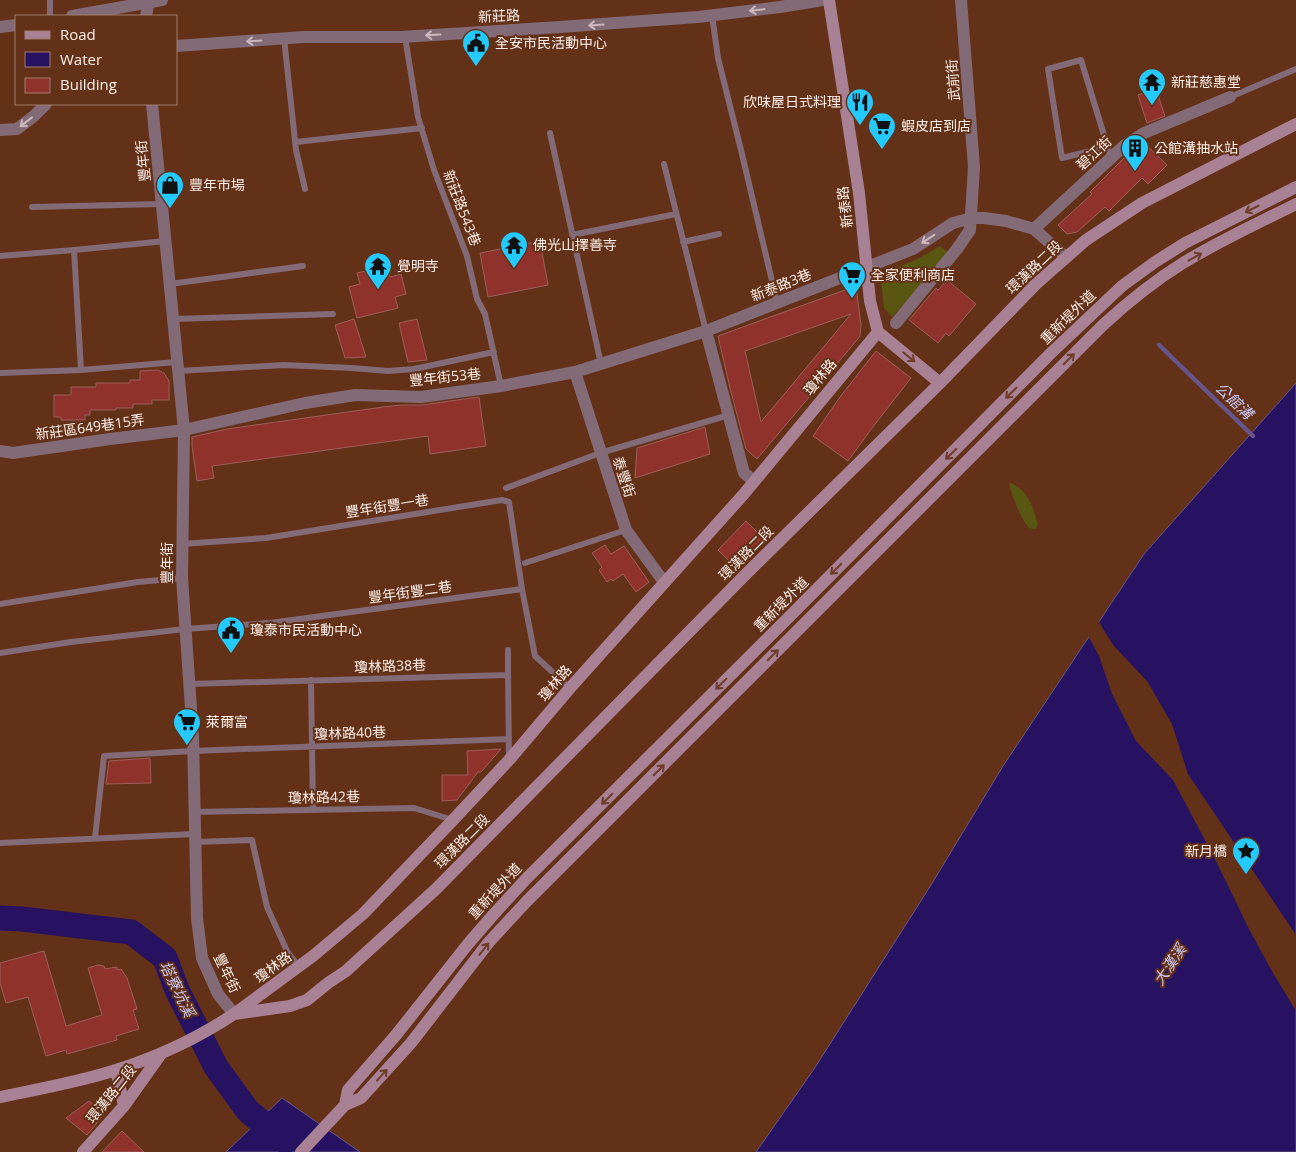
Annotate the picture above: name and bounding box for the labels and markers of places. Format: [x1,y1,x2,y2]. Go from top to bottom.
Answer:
public building icon: 全安市民活動中心 [461,28,491,67]
place label: 全安市民活動中心 [495,33,607,52]
temple icon: 新莊慈惠堂 [1137,67,1167,106]
place label: 新莊慈惠堂 [1171,72,1241,91]
restaurant icon: 欣味屋日式料理 [845,87,875,126]
place label: 欣味屋日式料理 [743,92,841,111]
supermarket icon: 蝦皮店到店 [867,111,897,150]
place label: 蝦皮店到店 [901,116,971,135]
building icon: 公館溝抽水站 [1120,133,1150,172]
place label: 公館溝抽水站 [1154,138,1238,157]
shop icon: 豐年市場 [155,170,185,209]
place label: 豐年市場 [189,175,245,194]
temple icon: 佛光山擇善寺 [499,230,529,269]
place label: 佛光山擇善寺 [533,235,617,254]
temple icon: 覺明寺 [363,251,393,290]
place label: 覺明寺 [397,256,439,275]
supermarket icon: 全家便利商店 [837,260,867,299]
place label: 全家便利商店 [871,265,955,284]
public building icon: 瓊泰市民活動中心 [216,615,246,654]
place label: 瓊泰市民活動中心 [250,620,362,639]
supermarket icon: 萊爾富 [172,707,202,746]
place label: 萊爾富 [206,712,248,731]
place icon: 新月橋 [1231,836,1261,875]
place label: 新月橋 [1185,841,1227,860]

